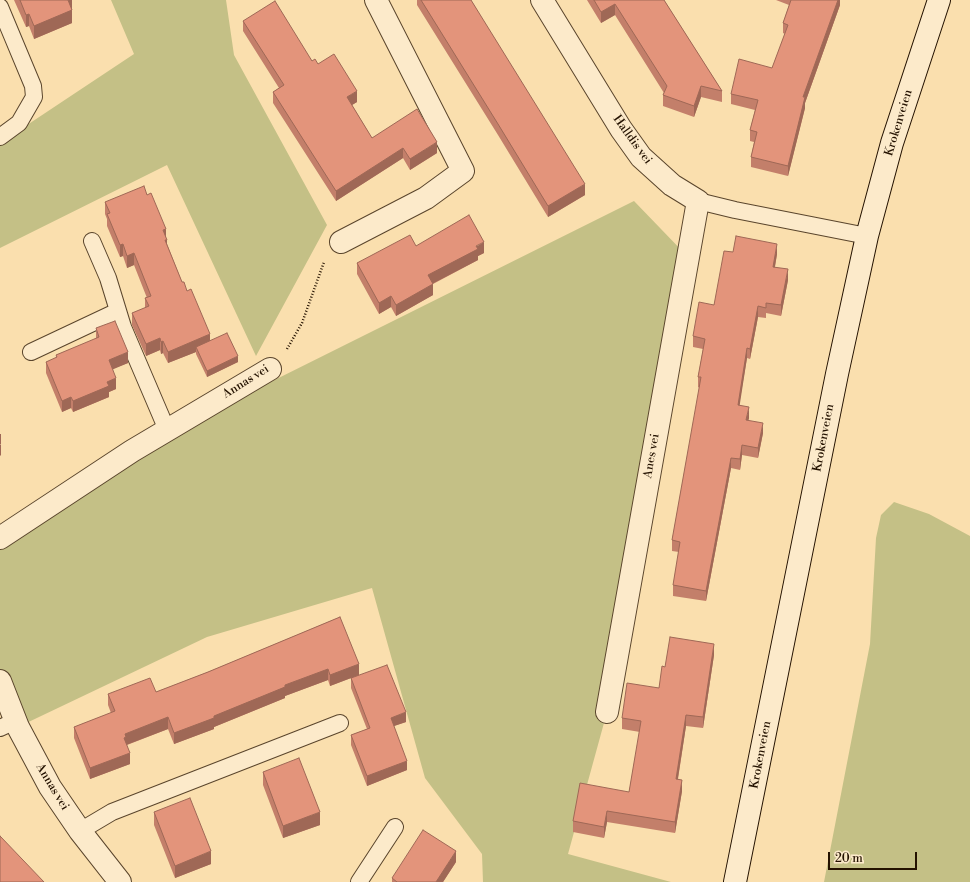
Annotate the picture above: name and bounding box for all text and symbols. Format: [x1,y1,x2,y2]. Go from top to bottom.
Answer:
street label: Krokenveien [882,88,916,158]
street label: Halldis vei [609,113,655,167]
street label: Annas vei [220,362,272,402]
street label: Krokenveien [810,403,838,473]
street label: Anes vei [641,433,663,479]
street label: Krokenveien [747,720,775,790]
street label: Annas vei [32,761,72,813]
scale bar [830,844,919,870]
text: 20 m [835,851,863,866]

